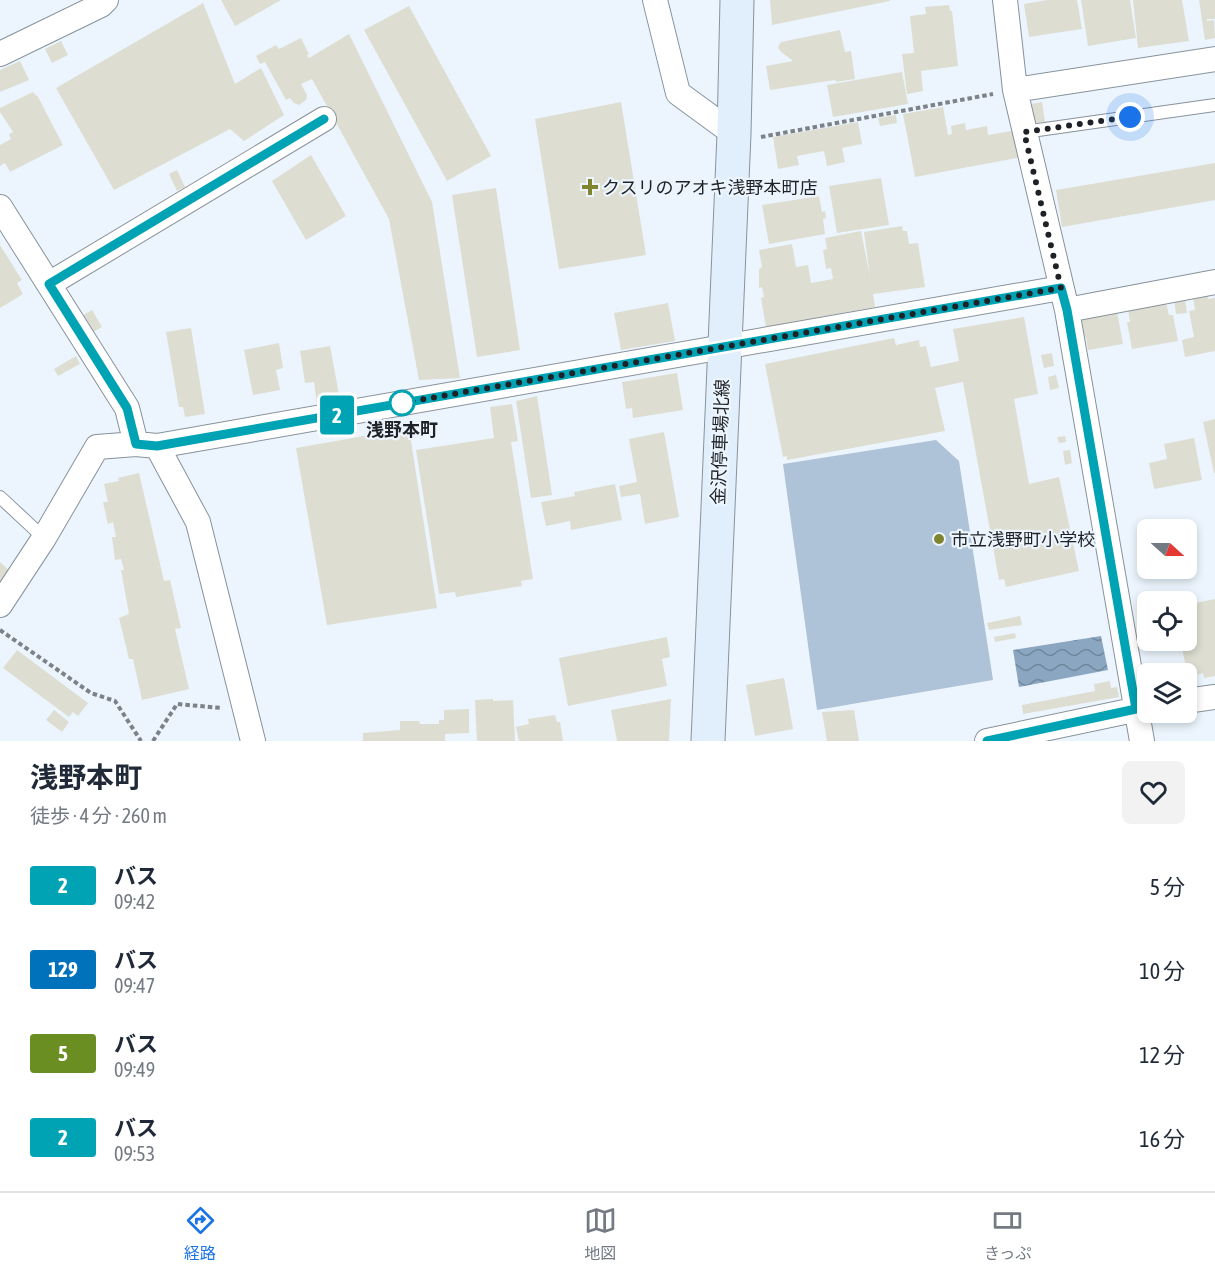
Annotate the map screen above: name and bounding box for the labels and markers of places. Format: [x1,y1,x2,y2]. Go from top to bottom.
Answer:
place label: クスリのアオキ浅野本町店 [602,177,817,198]
marker: クスリのアオキ浅野本町店 [583,180,597,194]
marker: 浅野本町 [389,390,415,416]
place label: 浅野本町 [366,419,438,440]
place label: 市立浅野町小学校 [951,529,1095,550]
marker: 市立浅野町小学校 [932,532,946,546]

